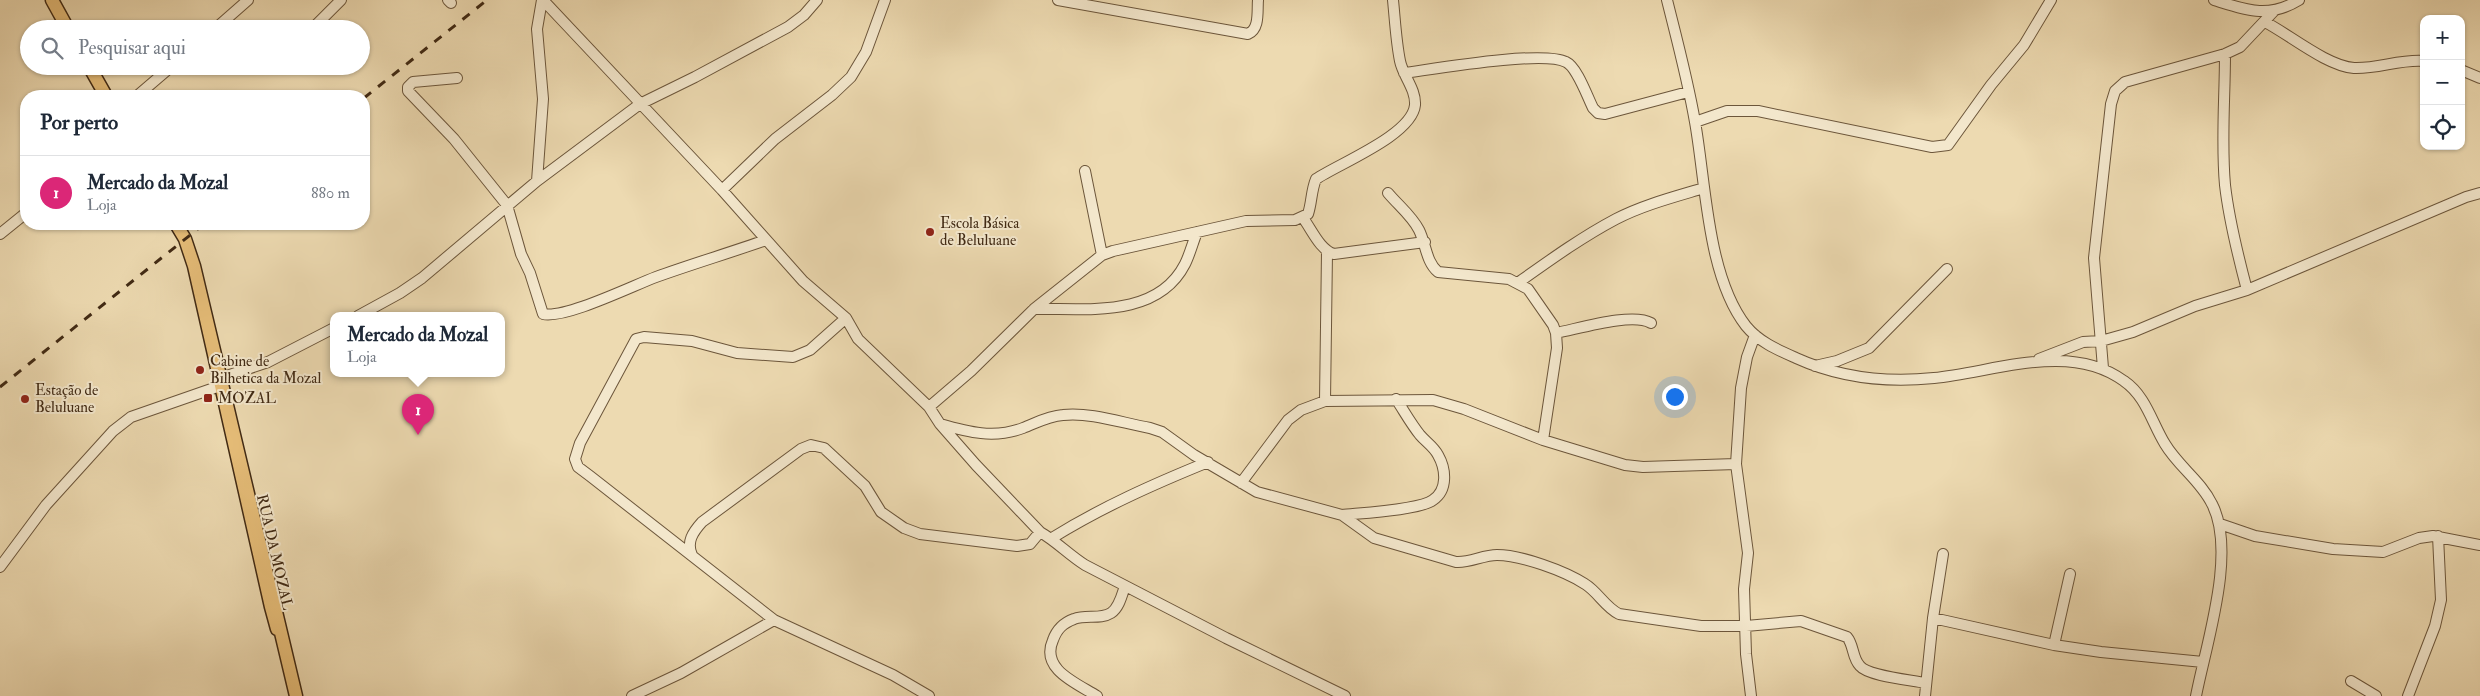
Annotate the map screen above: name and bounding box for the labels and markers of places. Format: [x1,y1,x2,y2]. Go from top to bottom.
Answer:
place label: Escola Básica de Beluluane [940,214,1020,250]
marker: Escola Básica de Beluluane [924,226,936,238]
place label: Cabine de Bilhetica da Mozal [210,352,321,388]
marker: Cabine de Bilhetica da Mozal [194,364,206,376]
place label: Estação de Beluluane [35,381,98,417]
place label: MOZAL [218,389,276,408]
marker: MOZAL [202,392,214,404]
marker: Estação de Beluluane [19,393,31,405]
pin: 1 [402,394,434,435]

